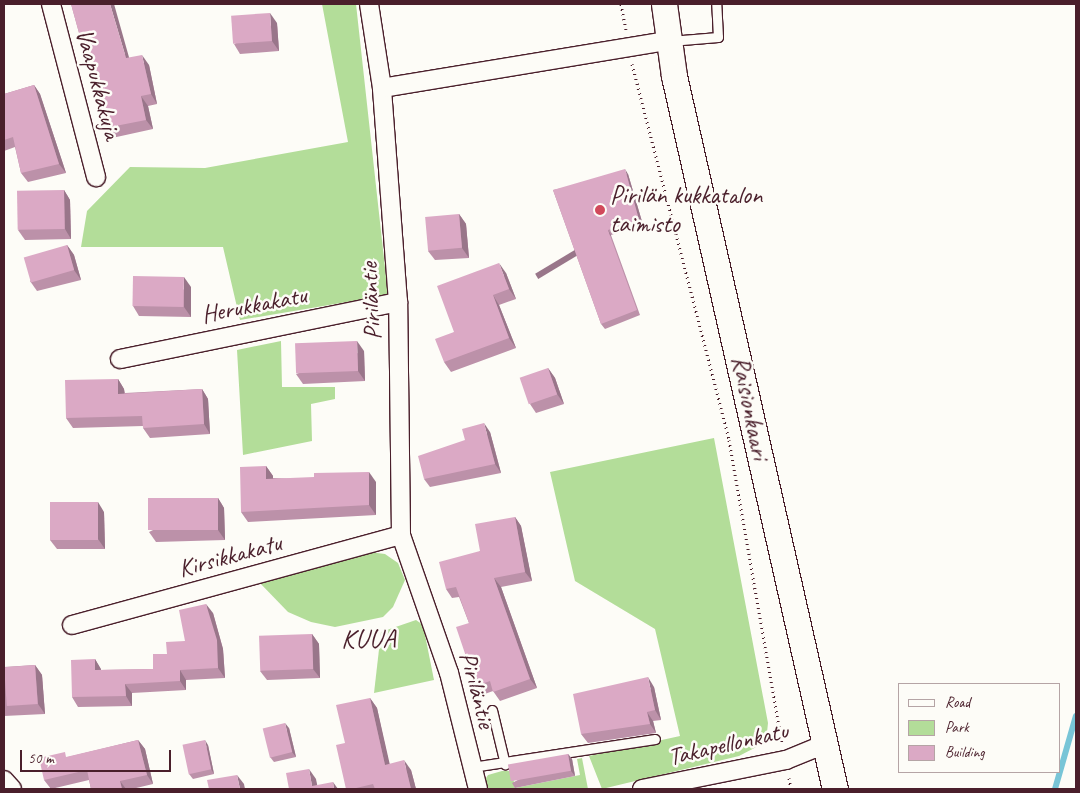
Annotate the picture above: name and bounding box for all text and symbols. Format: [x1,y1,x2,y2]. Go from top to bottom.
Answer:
street label: Vaapukkakuja [69,25,127,143]
place label: Pirilän kukkatalon taimisto [610,181,762,240]
marker: Pirilän kukkatalon taimisto [594,204,606,216]
street label: Piriläntie [354,261,388,341]
street label: Herukkakatu [199,280,309,330]
street label: Raisionkaari [724,353,776,463]
street label: Kirsikkakatu [175,528,285,584]
district label: KUUA [341,623,397,655]
street label: Piriläntie [452,649,502,731]
legend [898,683,1060,773]
text: Road [945,693,970,712]
street label: Takapellonkatu [665,716,791,772]
text: Park [945,718,969,737]
scale bar [22,740,174,772]
text: Building [945,743,984,762]
text: 50 m [28,749,54,768]

